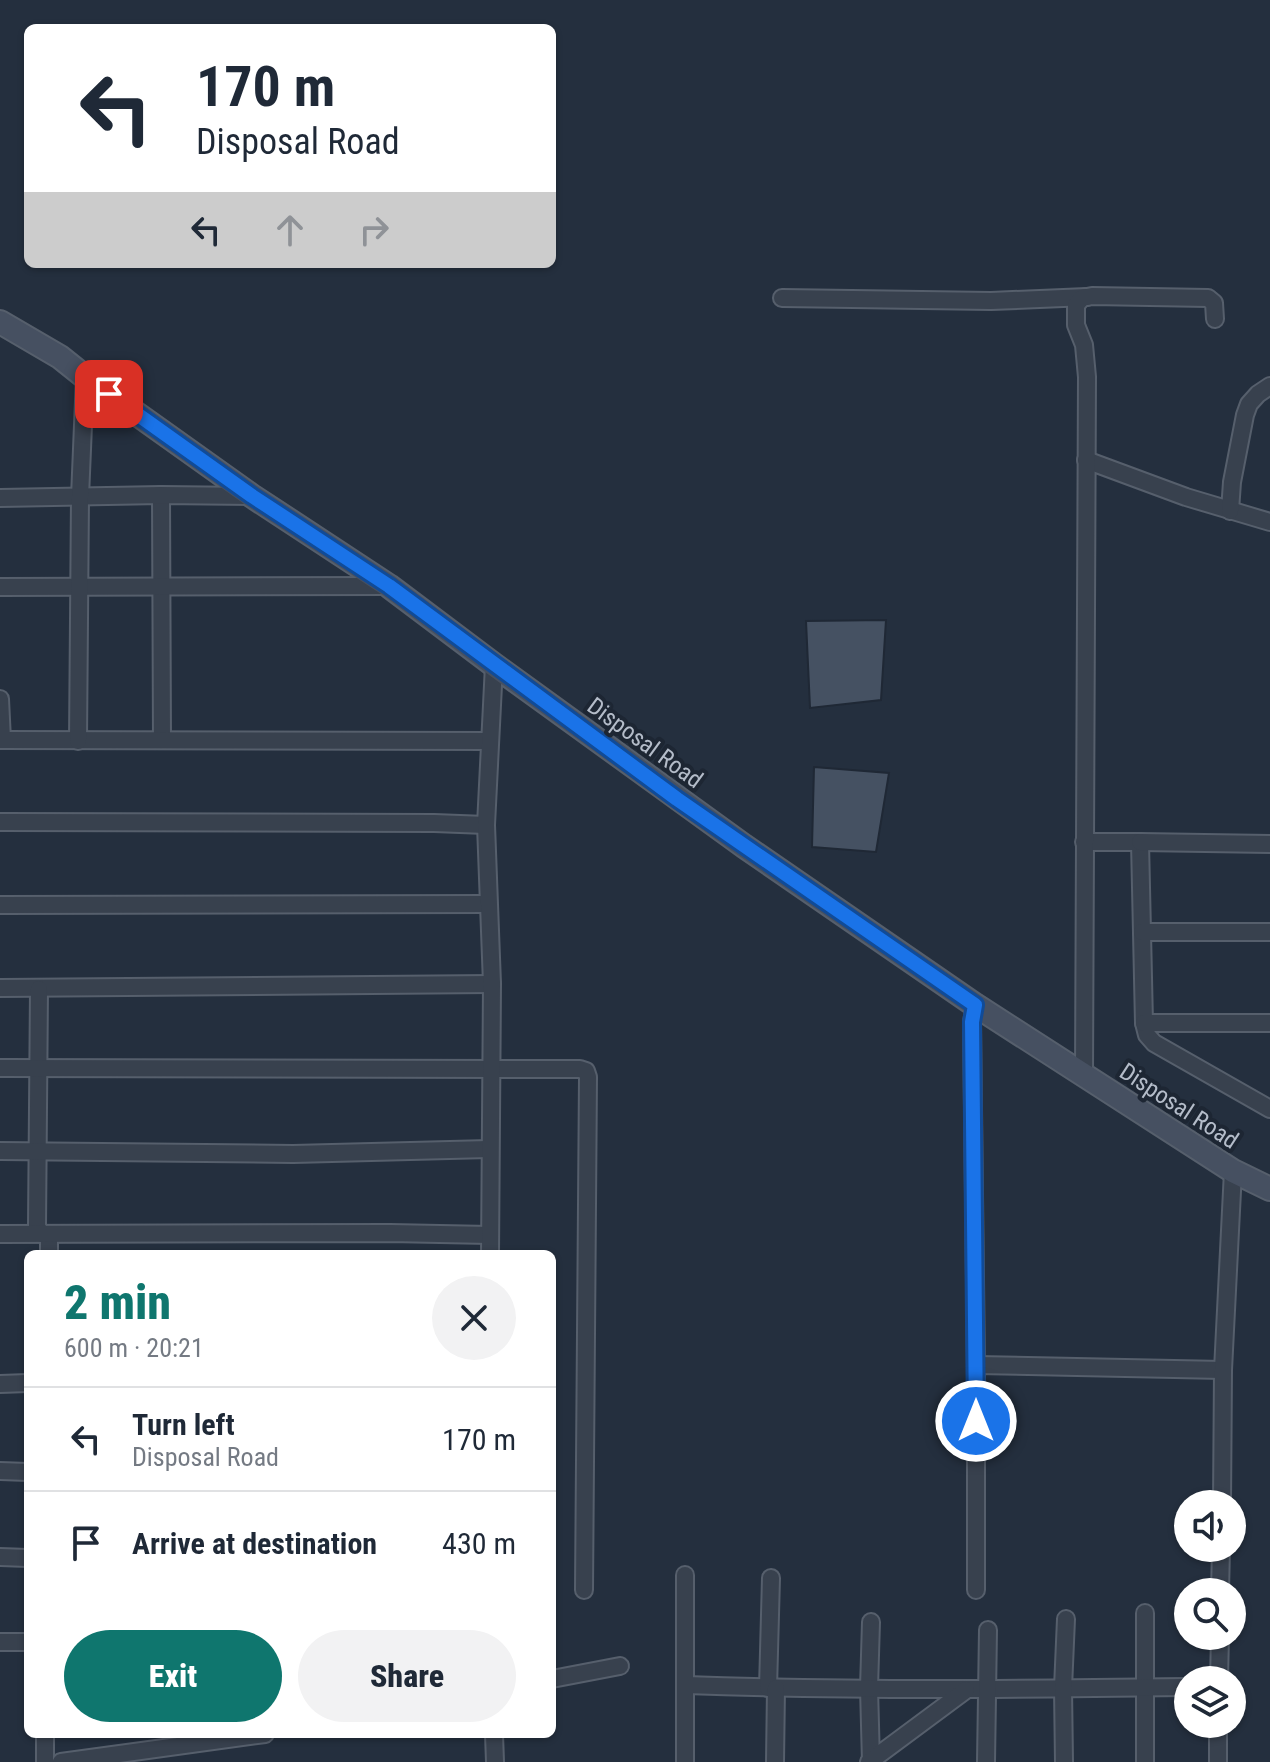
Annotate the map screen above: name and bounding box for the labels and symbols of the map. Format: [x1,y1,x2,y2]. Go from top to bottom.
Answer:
pin [75,360,143,428]
street label: Disposal Road [582,692,708,794]
street label: Disposal Road [1114,1057,1244,1155]
position arrow [934,1379,1018,1463]

